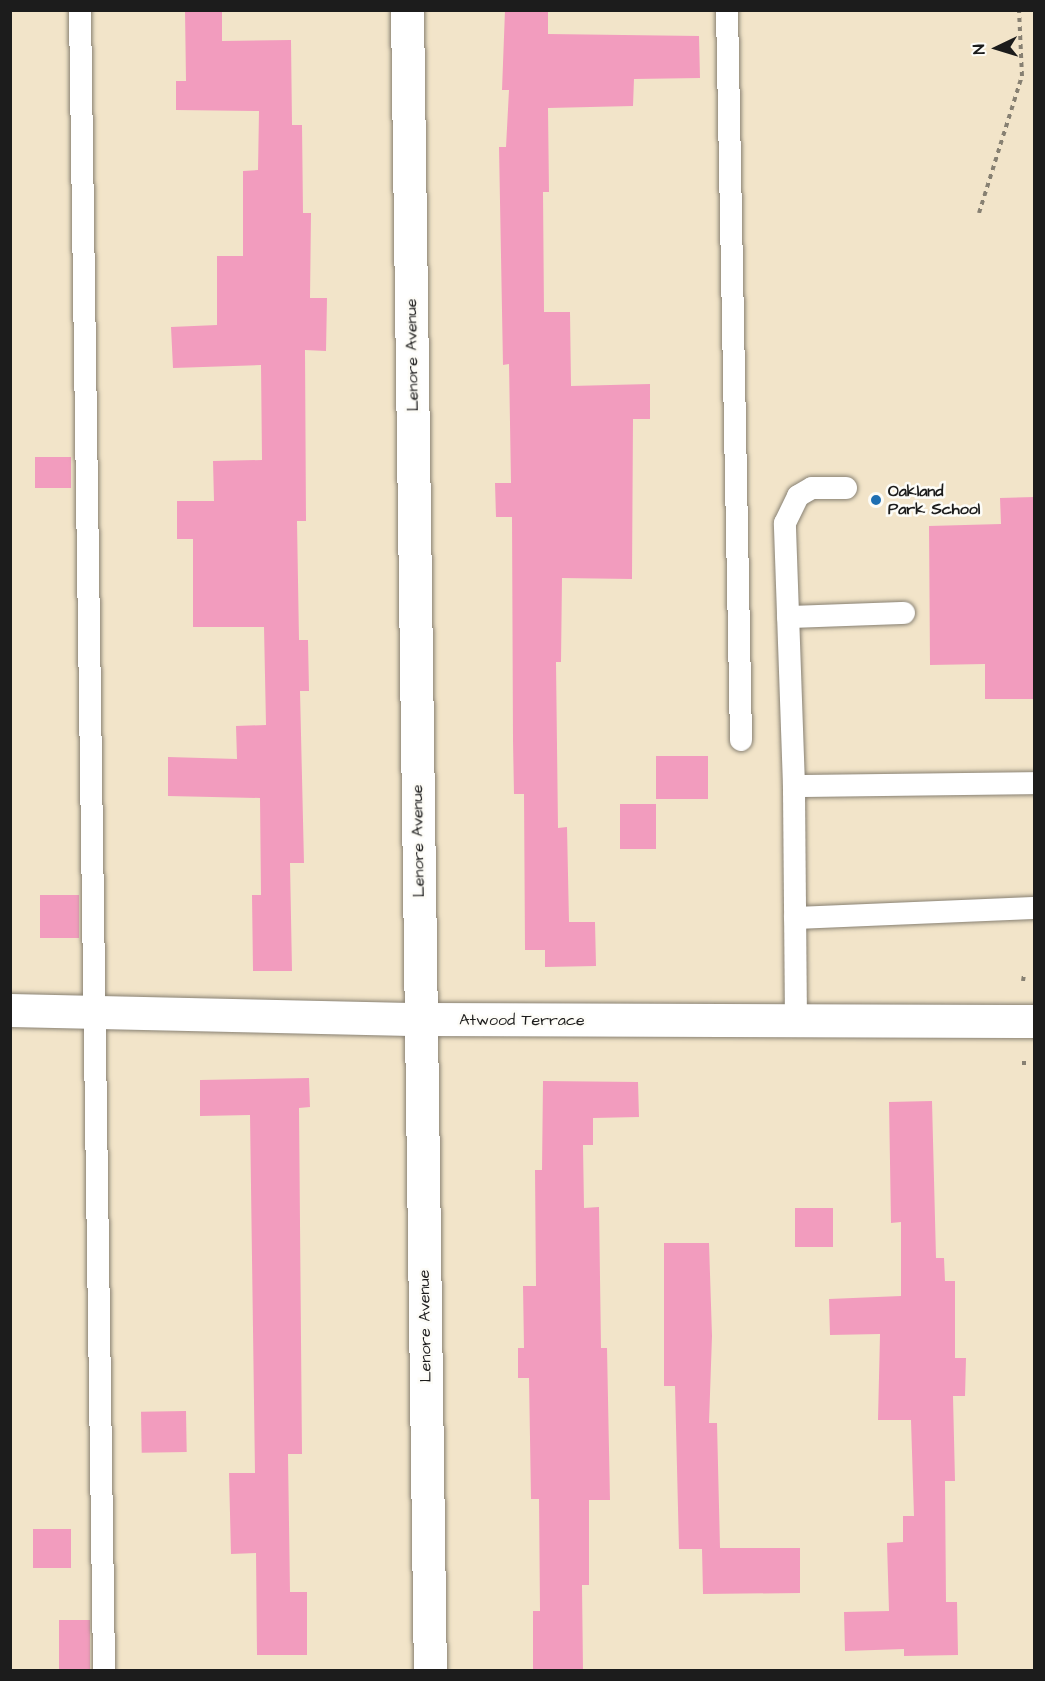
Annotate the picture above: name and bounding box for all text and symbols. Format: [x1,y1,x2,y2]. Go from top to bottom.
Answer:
north arrow [967,18,1027,78]
text: N [968,43,990,55]
street label: Lenore Avenue [401,299,423,411]
place label: Oakland Park School [888,481,980,519]
marker: Oakland Park School [869,493,883,507]
street label: Lenore Avenue [407,785,429,897]
street label: Atwood Terrace [459,1010,585,1030]
street label: Lenore Avenue [414,1270,436,1382]

